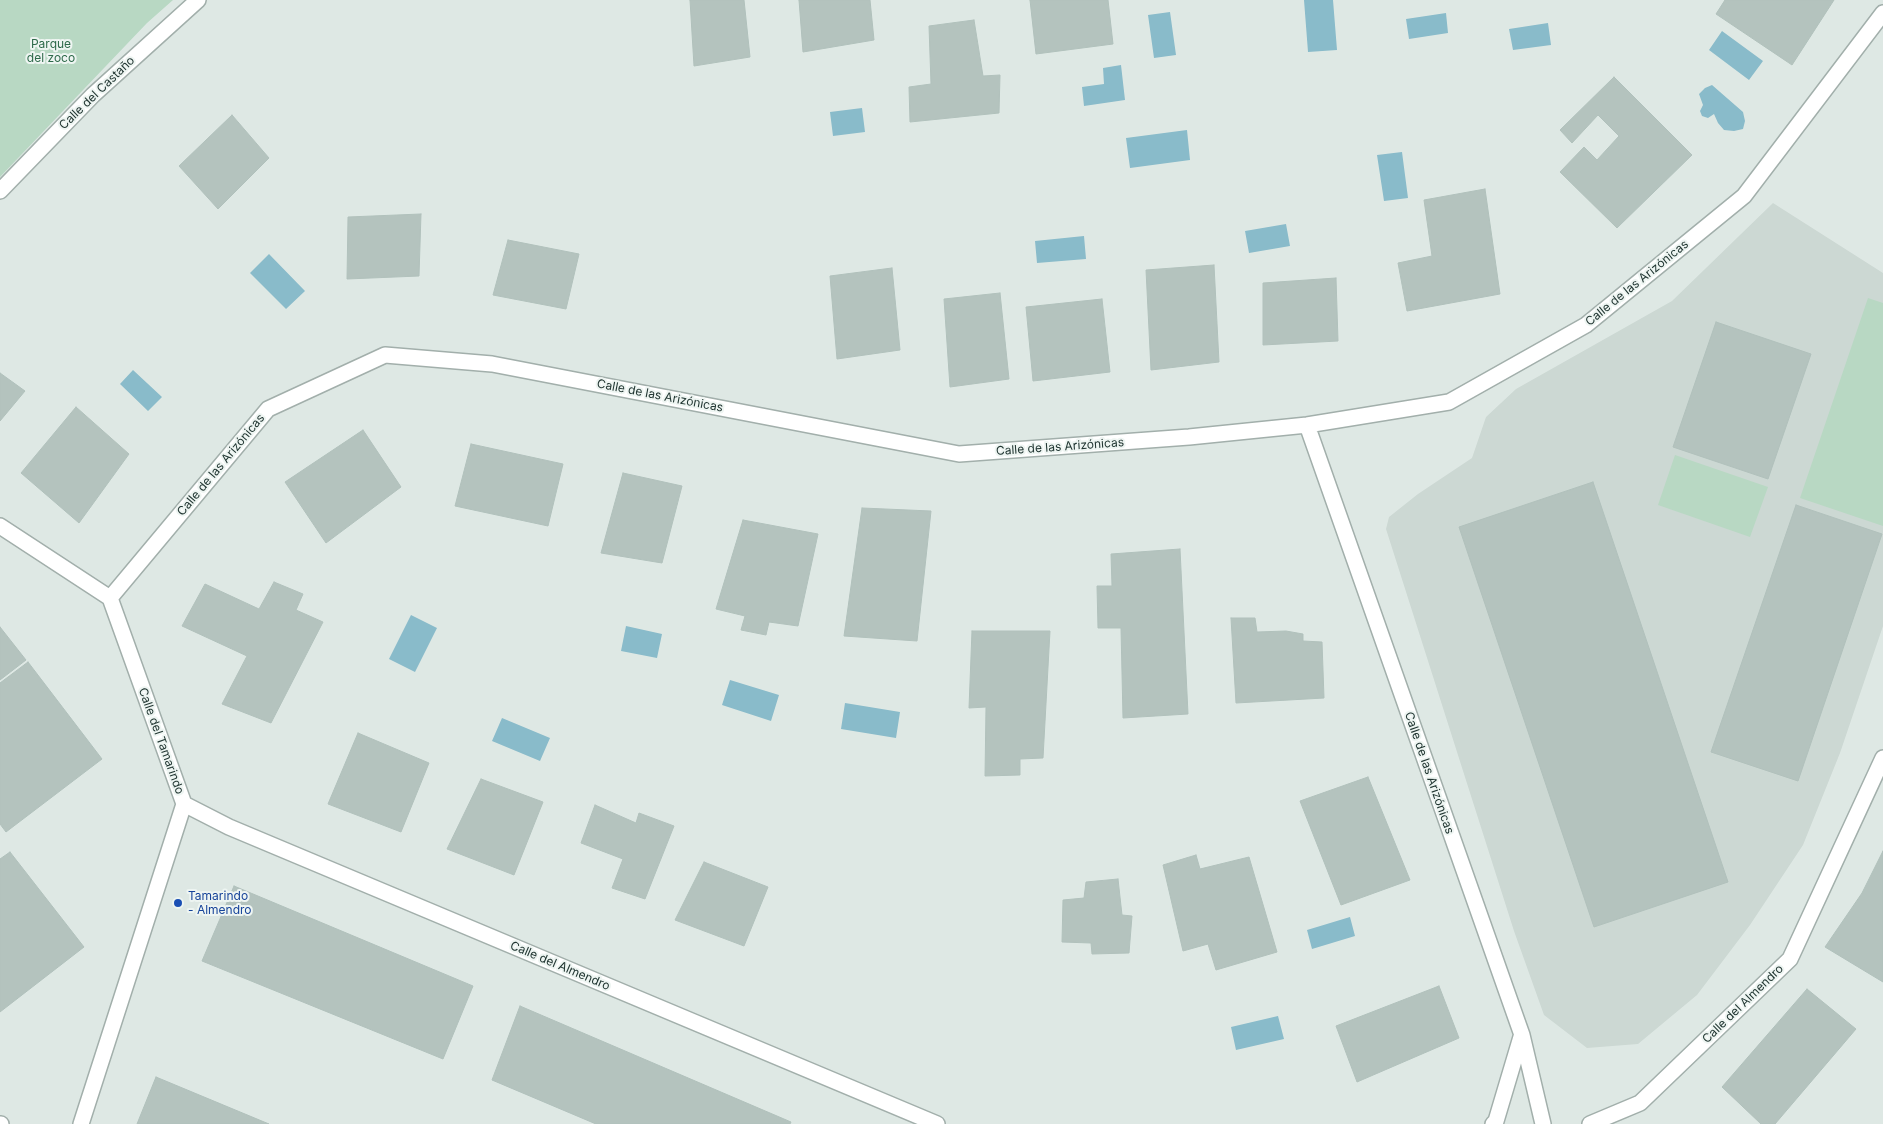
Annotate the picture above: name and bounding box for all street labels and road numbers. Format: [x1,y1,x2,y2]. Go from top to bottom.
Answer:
street label: Calle del Castaño [56,53,138,133]
street label: Calle de las Arizónicas [1583,237,1691,329]
street label: Calle de las Arizónicas [596,377,724,415]
street label: Calle de las Arizónicas [174,411,268,519]
street label: Calle de las Arizónicas [995,435,1125,459]
street label: Calle del Tamarindo [135,686,187,796]
street label: Calle de las Arizónicas [1401,710,1457,836]
street label: Calle del Almendro [508,938,612,994]
street label: Calle del Almendro [1700,962,1786,1046]

